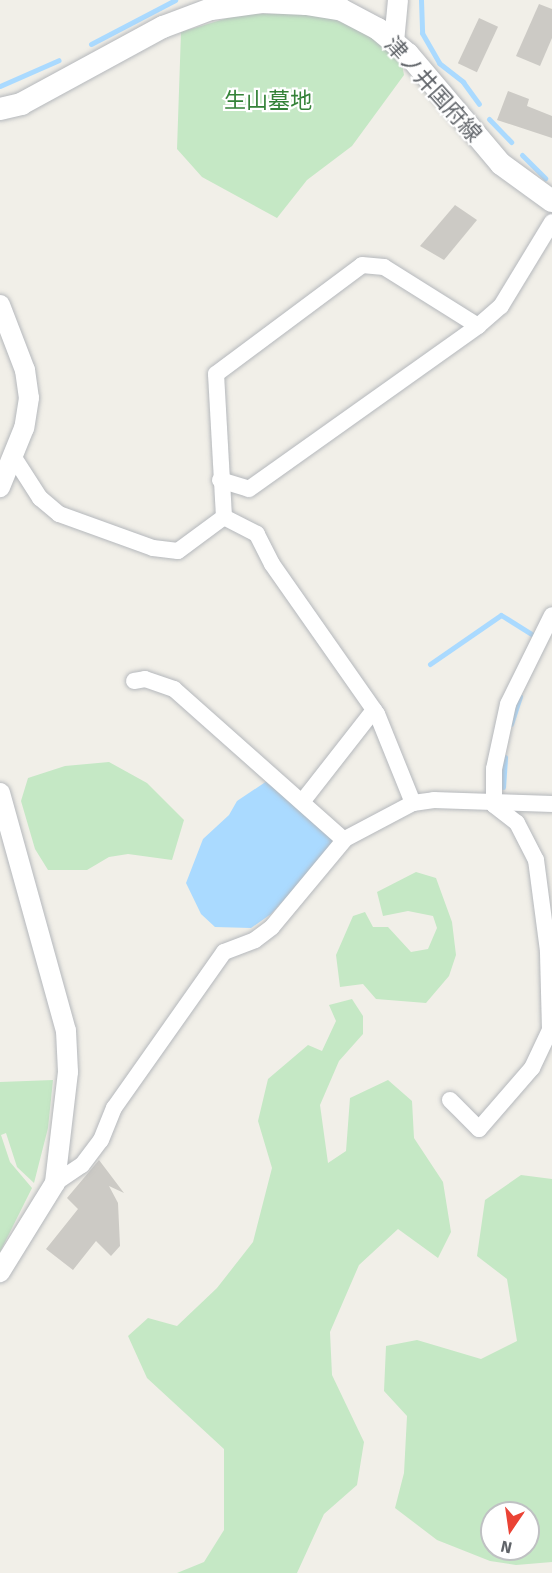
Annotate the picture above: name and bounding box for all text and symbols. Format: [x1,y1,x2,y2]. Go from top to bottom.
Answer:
street label: 津ノ井国府線 [379,31,487,147]
park label: 生山墓地 [224,88,312,114]
north arrow [480,1501,540,1561]
text: N [499,1536,514,1558]

